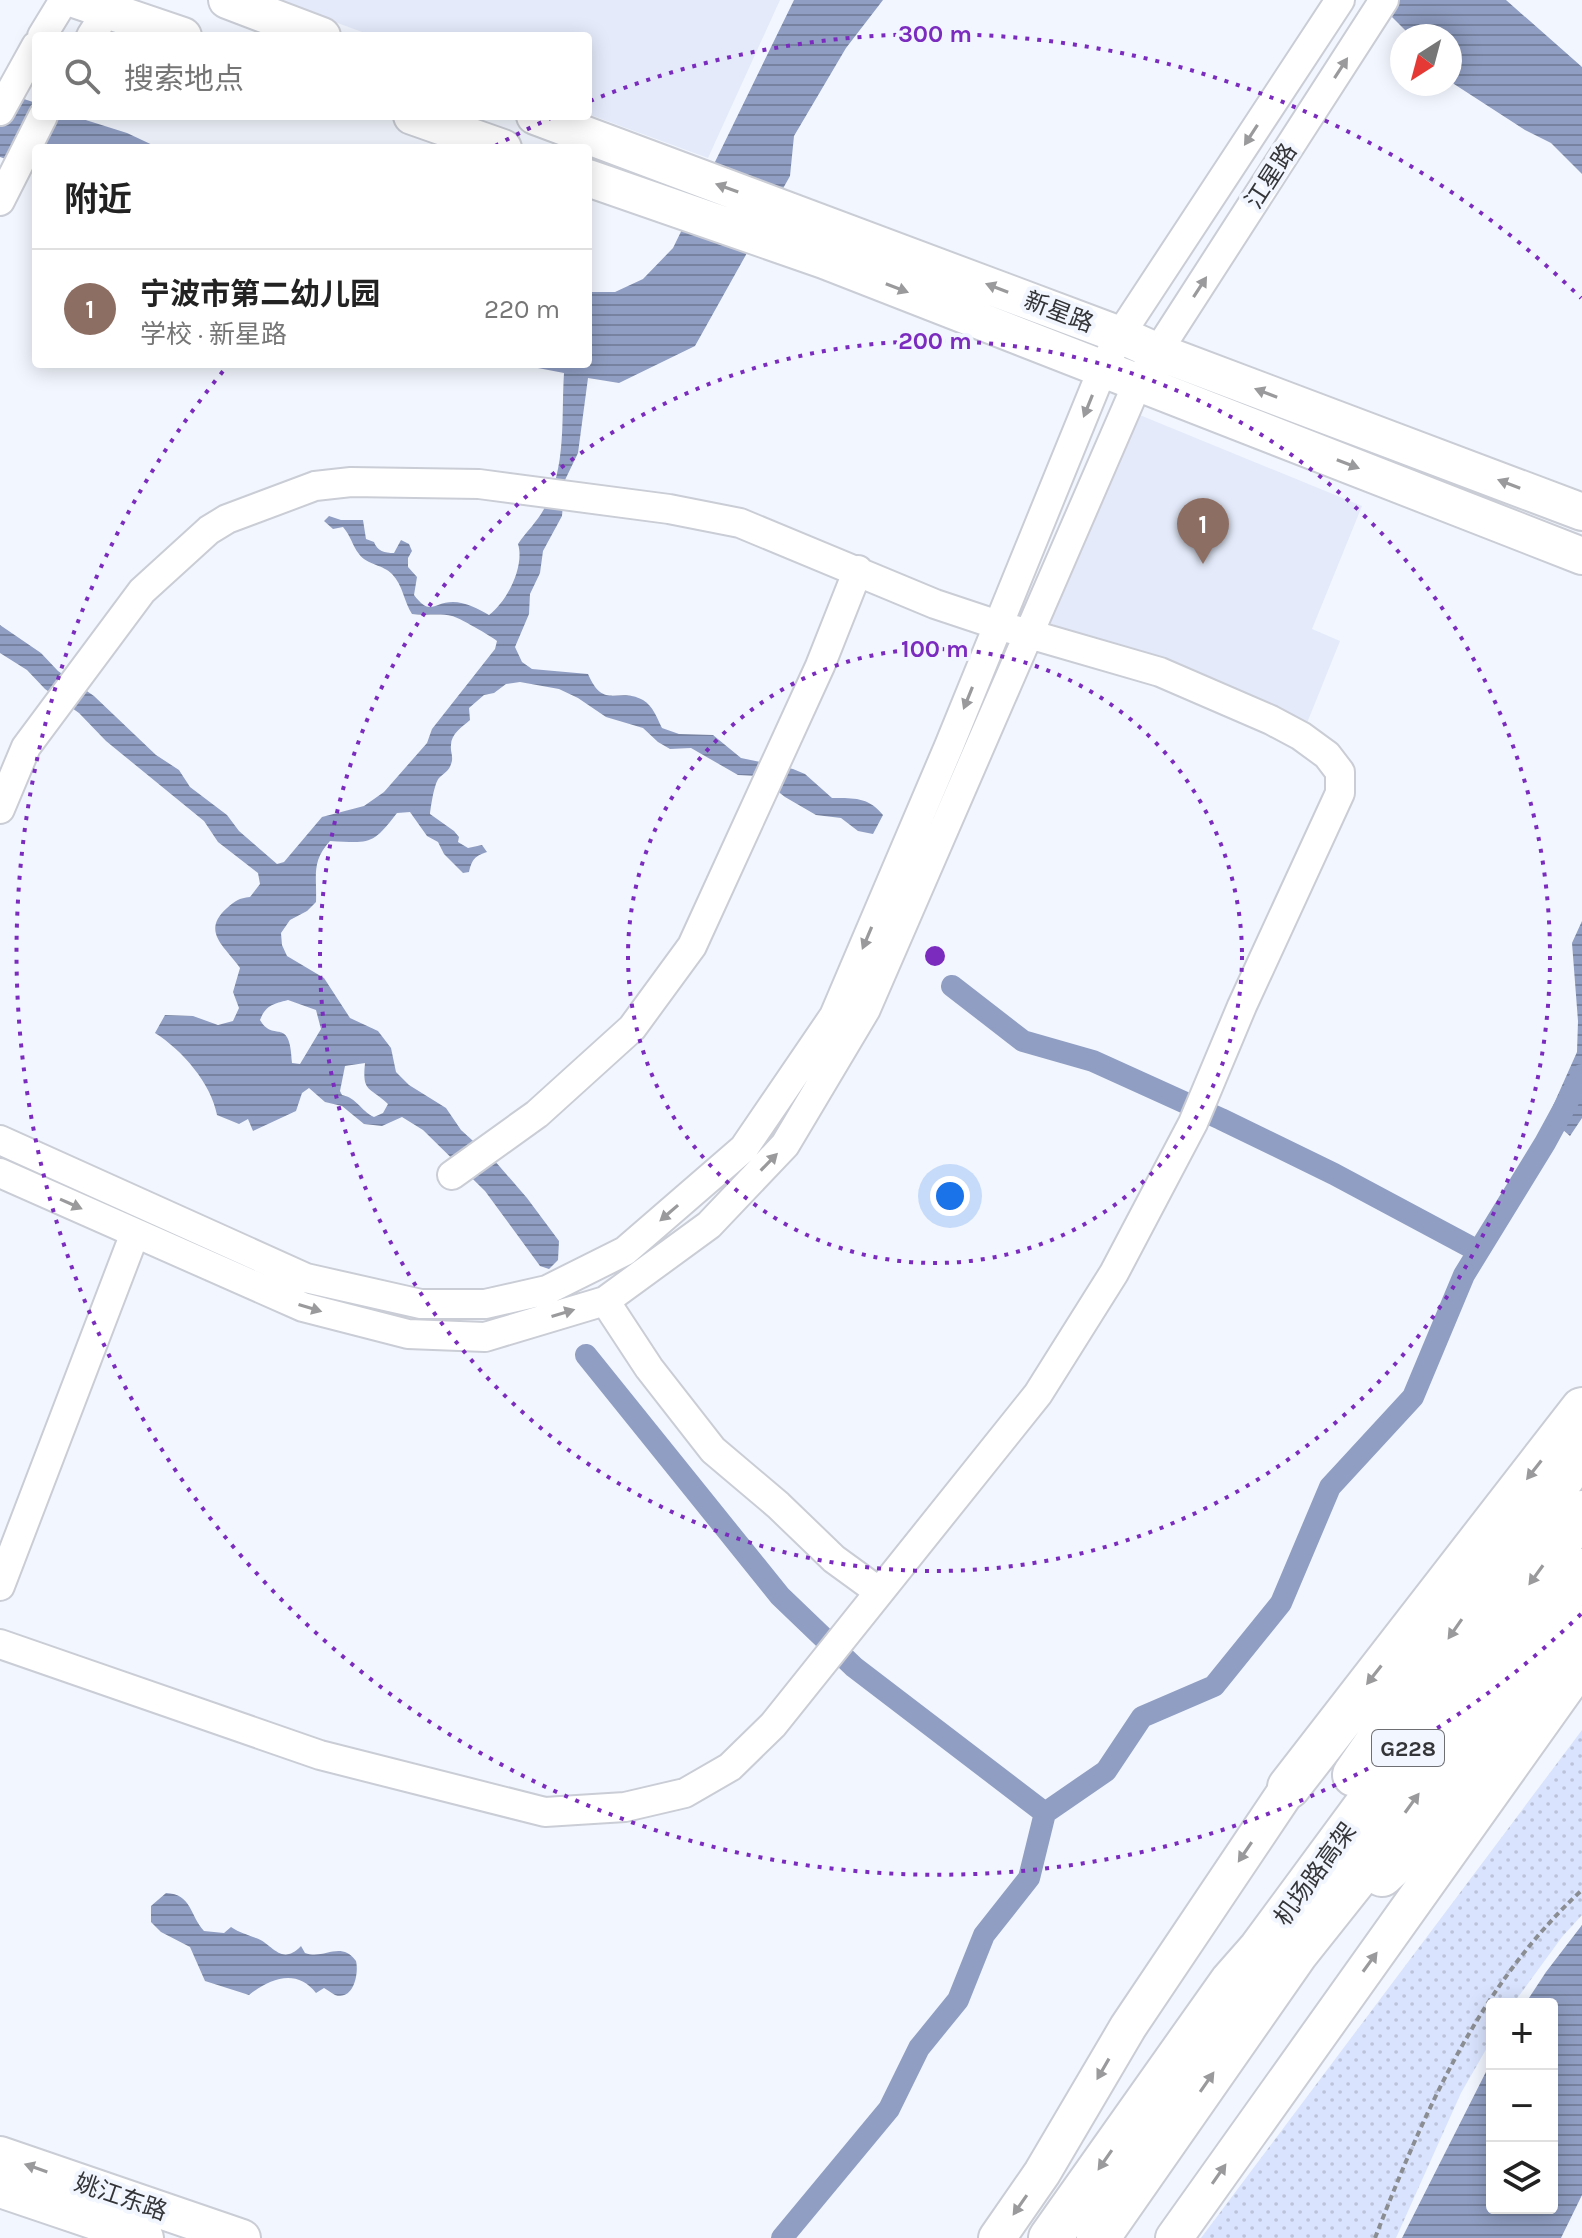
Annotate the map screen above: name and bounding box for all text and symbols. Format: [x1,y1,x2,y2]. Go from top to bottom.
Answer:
text: 300 m [898,20,972,48]
north arrow [1390,24,1462,96]
search box [32,32,592,120]
icon: search [60,54,104,98]
one-way arrow [1333,57,1348,78]
text: 搜索地点 [124,61,244,97]
one-way arrow [1244,125,1259,146]
street label: 江星路 [1240,138,1302,214]
text: 附近 [64,180,132,220]
one-way arrow [715,181,739,194]
text: 宁波市第二幼儿园 [140,276,380,312]
one-way arrow [1193,276,1208,297]
one-way arrow [985,281,1009,294]
one-way arrow [885,282,909,295]
street label: 新星路 [1020,286,1098,338]
text: 1 [85,294,95,325]
text: 220 m [484,294,560,325]
text: 学校 · 新星路 [140,319,287,350]
text: 200 m [898,327,972,355]
one-way arrow [1254,386,1278,399]
one-way arrow [1081,394,1094,418]
one-way arrow [1336,458,1360,471]
one-way arrow [1497,477,1521,490]
pin: 1 [1177,498,1229,564]
text: 100 m [901,635,969,663]
one-way arrow [962,686,975,710]
one-way arrow [861,926,874,950]
centre of rings [921,942,949,970]
one-way arrow [760,1153,778,1172]
your location [930,1176,970,1216]
one-way arrow [60,1198,83,1211]
one-way arrow [660,1204,680,1221]
one-way arrow [298,1302,322,1315]
one-way arrow [551,1306,575,1319]
one-way arrow [1526,1460,1543,1480]
one-way arrow [1528,1565,1544,1585]
one-way arrow [1448,1619,1463,1640]
one-way arrow [1366,1665,1382,1685]
road number: G228 [1372,1730,1444,1766]
one-way arrow [1403,1793,1419,1813]
street label: 机场路高架 [1268,1817,1362,1931]
one-way arrow [1238,1841,1253,1862]
one-way arrow [1362,1952,1377,1973]
map controls [1486,1998,1558,2214]
button: + [1486,1998,1558,2070]
one-way arrow [1096,2058,1110,2080]
button: − [1486,2070,1558,2142]
one-way arrow [1199,2072,1214,2093]
button: layers [1486,2142,1558,2214]
one-way arrow [1098,2150,1113,2171]
one-way arrow [24,2161,48,2173]
one-way arrow [1211,2163,1226,2184]
street label: 姚江东路 [71,2168,171,2226]
one-way arrow [1013,2195,1028,2216]

